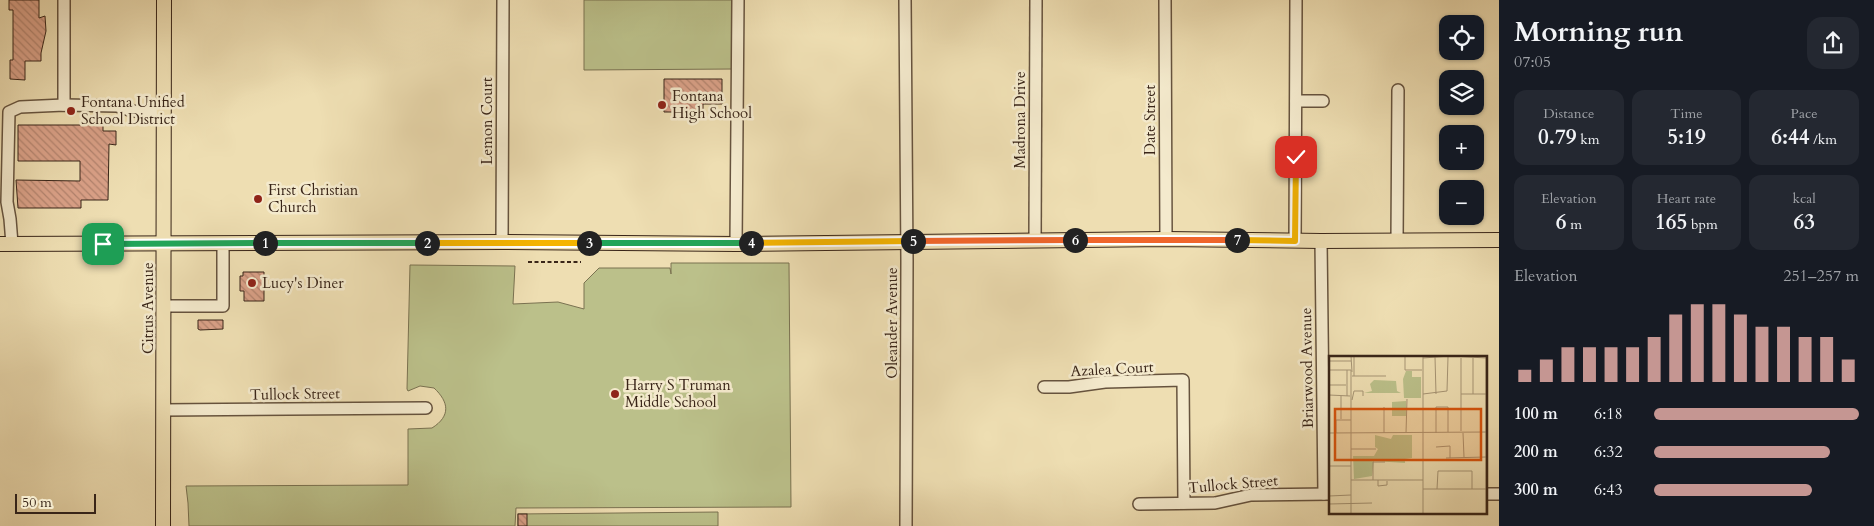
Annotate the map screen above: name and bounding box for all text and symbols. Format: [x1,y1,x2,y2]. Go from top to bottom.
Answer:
text: Morning run [1514,13,1683,51]
map controls [1439,15,1484,225]
button: locate [1439,15,1484,60]
button: share [1807,17,1859,69]
text: 07:05 [1514,51,1551,73]
button: layers [1439,70,1484,115]
street label: Madrona Drive [1010,71,1030,169]
street label: Lemon Court [477,77,497,165]
street label: Date Street [1140,85,1160,155]
place label: Fontana High School [672,86,752,123]
place label: Fontana Unified School District [81,92,185,129]
marker: Fontana High School [656,99,668,111]
text: Distance [1543,104,1594,123]
text: Time [1670,104,1703,123]
text: Pace [1791,104,1818,123]
marker: Fontana Unified School District [65,105,77,117]
text: 0.79 [1538,123,1576,152]
text: 5:19 [1667,123,1706,152]
text: 6:44 [1771,123,1810,152]
button: + [1439,125,1484,170]
text: km [1576,130,1600,149]
text: /km [1810,130,1837,149]
pin [1275,136,1317,178]
icon: check [1282,143,1310,171]
place label: First Christian Church [268,180,359,217]
button: − [1439,180,1484,225]
text: Elevation [1541,189,1597,208]
text: Heart rate [1657,189,1716,208]
text: kcal [1792,189,1816,208]
marker: First Christian Church [252,193,264,205]
text: 6 [1556,208,1566,237]
text: 165 [1655,208,1687,237]
text: 63 [1793,208,1815,237]
text: m [1566,215,1582,234]
text: bpm [1687,215,1718,234]
pin [82,223,124,265]
pin: 5 [900,228,926,254]
pin: 6 [1062,228,1088,252]
pin: 7 [1224,228,1250,252]
icon: arrive [89,230,117,258]
pin: 1 [252,230,278,256]
pin: 2 [414,230,440,256]
pin: 3 [576,230,602,256]
pin: 4 [738,230,764,256]
text: 6 [1072,231,1079,250]
text: 7 [1234,231,1241,250]
text: 5 [910,232,917,251]
text: 1 [262,234,269,253]
text: 2 [424,234,431,253]
text: 3 [586,234,593,253]
text: 4 [748,234,755,253]
street label: Citrus Avenue [138,262,158,354]
text: Elevation [1514,265,1578,287]
text: 251–257 m [1783,265,1859,287]
street label: Oleander Avenue [882,267,902,379]
place label: Lucy's Diner [262,273,344,293]
marker: Lucy's Diner [246,277,258,289]
street label: Briarwood Avenue [1296,307,1318,429]
inset map [1329,356,1486,514]
street label: Azalea Court [1070,357,1154,381]
place label: Harry S Truman Middle School [625,375,731,412]
street label: Tullock Street [250,383,340,405]
marker: Harry S Truman Middle School [609,388,621,400]
text: 100 m [1514,403,1558,425]
text: 6:18 [1594,403,1623,425]
text: 200 m [1514,441,1558,463]
text: 6:32 [1594,441,1623,463]
street label: Tullock Street [1187,470,1279,498]
text: 300 m [1514,479,1558,501]
text: 6:43 [1594,479,1623,501]
scale bar [15,491,96,514]
text: 50 m [22,493,52,512]

